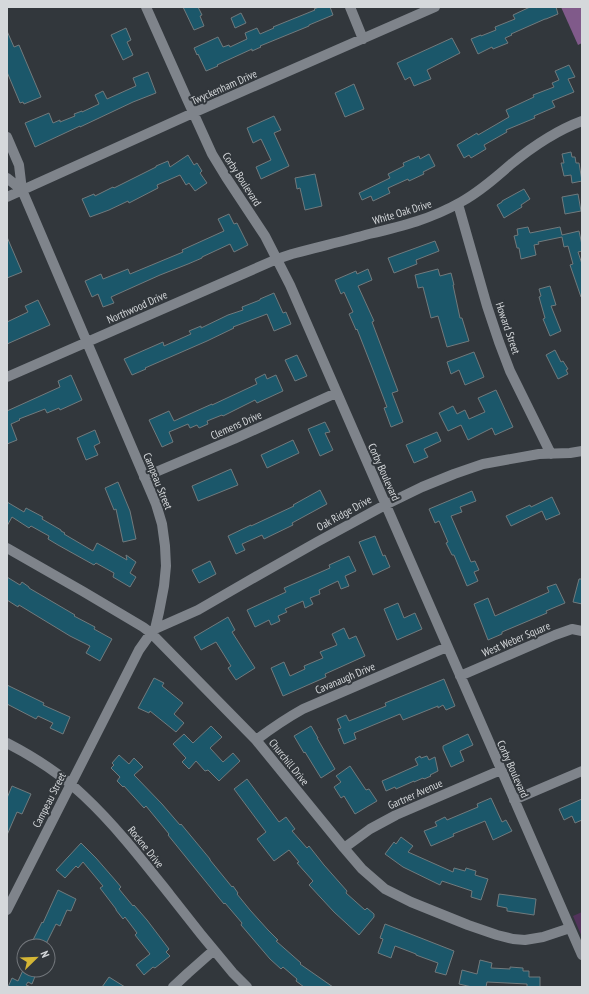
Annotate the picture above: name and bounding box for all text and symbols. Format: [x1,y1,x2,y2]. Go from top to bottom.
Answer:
street label: Twyckenham Drive [189,66,260,108]
street label: Corby Boulevard [219,149,265,209]
street label: White Oak Drive [371,196,434,228]
street label: Northwood Drive [105,287,170,327]
street label: Howard Street [493,300,523,356]
street label: Clemens Drive [208,407,264,443]
street label: Corby Boulevard [365,441,403,503]
street label: Campeau Street [140,451,176,511]
street label: Oak Ridge Drive [314,492,374,534]
street label: West Weber Square [480,618,553,660]
street label: Cavanaugh Drive [313,659,378,697]
street label: Churchill Drive [266,736,312,789]
street label: Corby Boulevard [494,738,532,800]
street label: Campeau Street [29,770,69,830]
street label: Gartner Avenue [385,776,445,812]
street label: Rockne Drive [125,823,167,871]
north arrow [16,938,56,978]
text: N [38,949,53,960]

